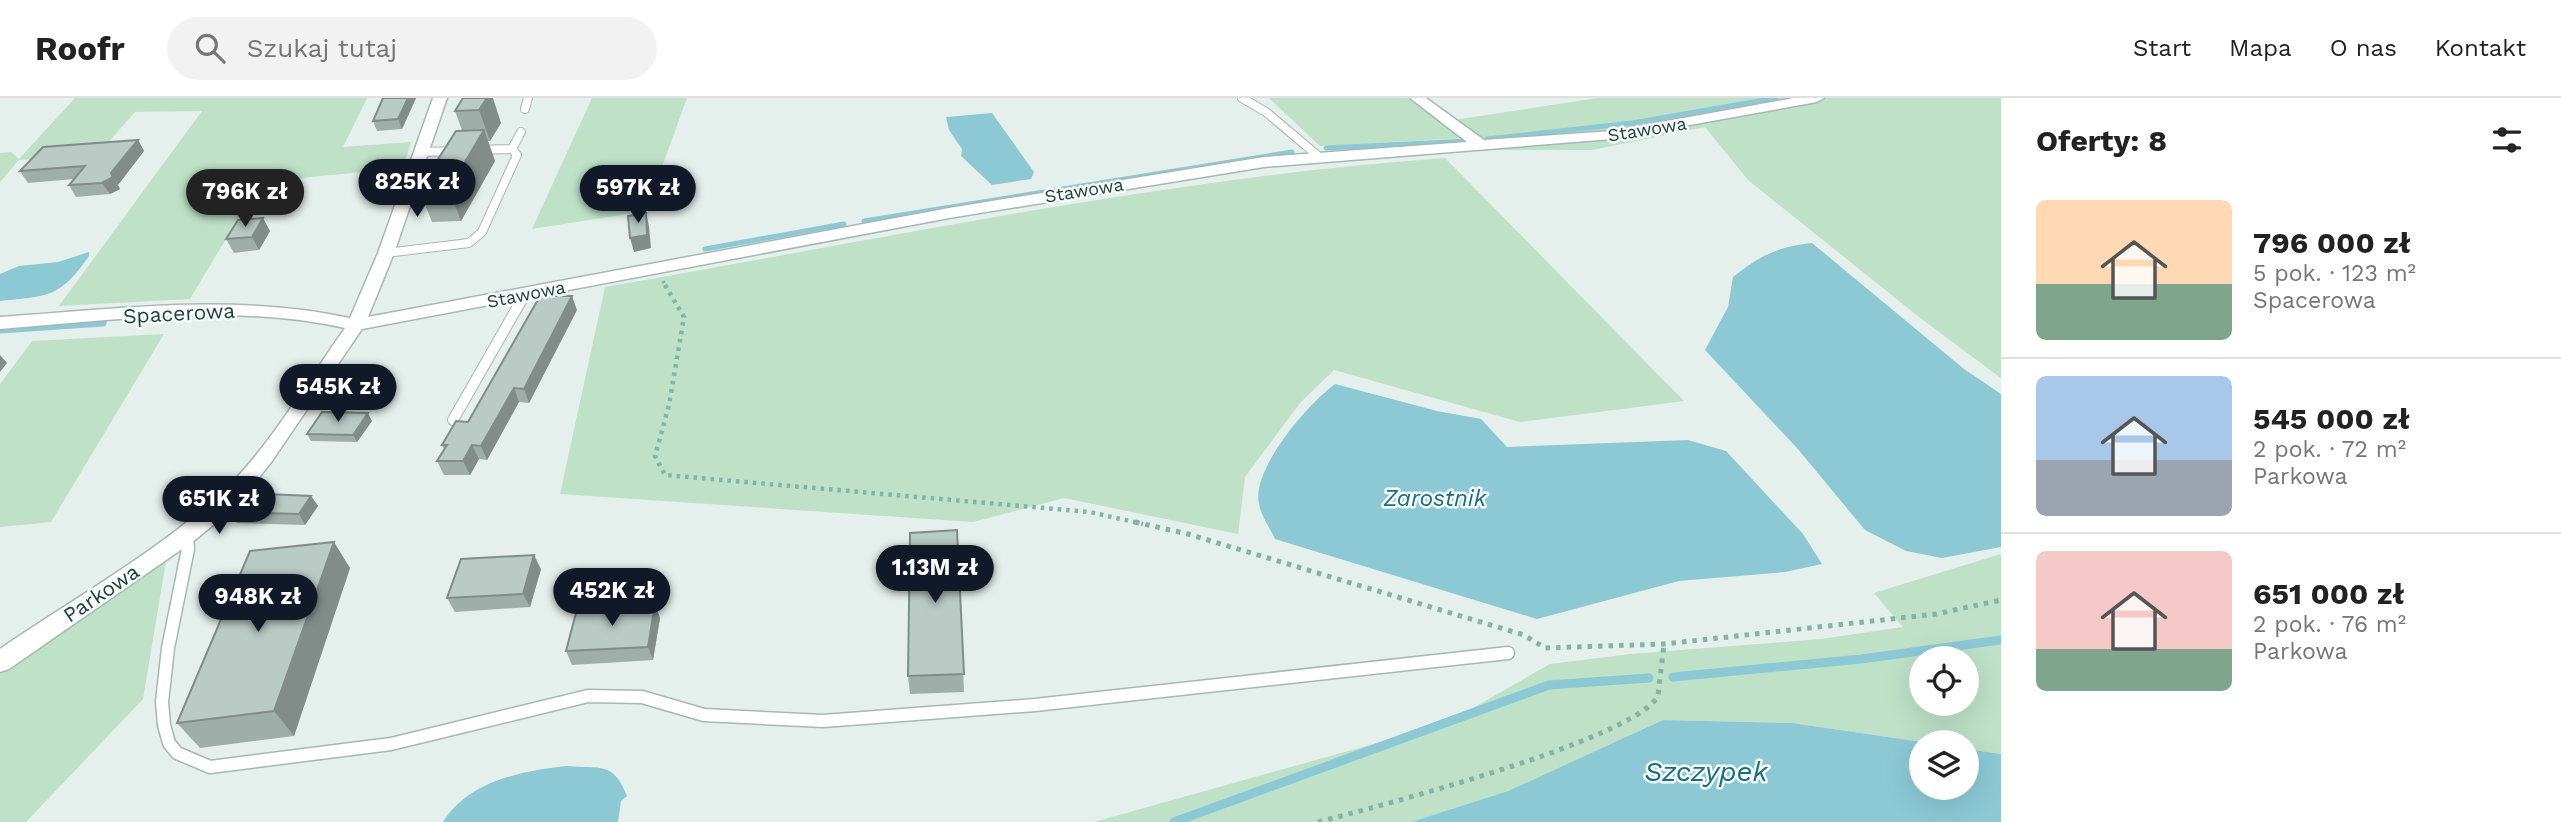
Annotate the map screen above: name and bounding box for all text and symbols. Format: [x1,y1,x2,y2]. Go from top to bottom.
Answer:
search box [167,17,657,80]
text: Roofr [35,29,125,68]
icon: search [191,29,229,67]
text: Szukaj tutaj [247,33,397,63]
text: Start [2133,34,2191,62]
text: Mapa [2229,34,2292,62]
text: O nas [2330,34,2397,62]
text: Kontakt [2435,34,2526,62]
street label: Stawowa [1606,112,1688,146]
icon: filters [2488,121,2526,159]
text: Oferty: 8 [2036,123,2167,158]
pin: 825K zł [352,159,482,219]
pin: 597K zł [573,166,703,225]
text: 825K zł [375,168,460,195]
pin: 796K zł [180,170,310,229]
street label: Stawowa [1043,173,1125,207]
text: 597K zł [596,174,680,201]
text: 796K zł [202,178,288,205]
text: 796 000 zł [2253,225,2411,260]
icon: home [2092,228,2176,312]
text: 5 pok. · 123 m² [2253,260,2416,287]
street label: Stawowa [485,276,567,312]
text: Spacerowa [2253,287,2376,314]
street label: Spacerowa [122,298,236,328]
pin: 545K zł [273,364,403,424]
text: 545K zł [295,373,381,400]
text: 545 000 zł [2253,401,2410,436]
icon: home [2092,404,2176,488]
text: 2 pok. · 72 m² [2253,436,2406,463]
text: Parkowa [2253,463,2347,490]
pin: 651K zł [154,476,284,536]
text: 651K zł [179,485,259,512]
water label: Zarostnik [1383,485,1488,512]
pin: 1.13M zł [863,546,1007,605]
text: 1.13M zł [892,554,978,581]
street label: Parkowa [58,558,144,627]
pin: 452K zł [547,568,677,628]
pin: 948K zł [193,574,323,634]
text: 651 000 zł [2253,576,2405,611]
text: 452K zł [569,577,655,604]
icon: home [2092,579,2176,663]
text: 948K zł [215,583,301,610]
text: 2 pok. · 76 m² [2253,611,2406,638]
text: Parkowa [2253,638,2347,665]
map controls [1909,646,1979,800]
button: locate [1909,646,1979,716]
button: layers [1909,730,1979,800]
water label: Szczypek [1644,755,1769,788]

